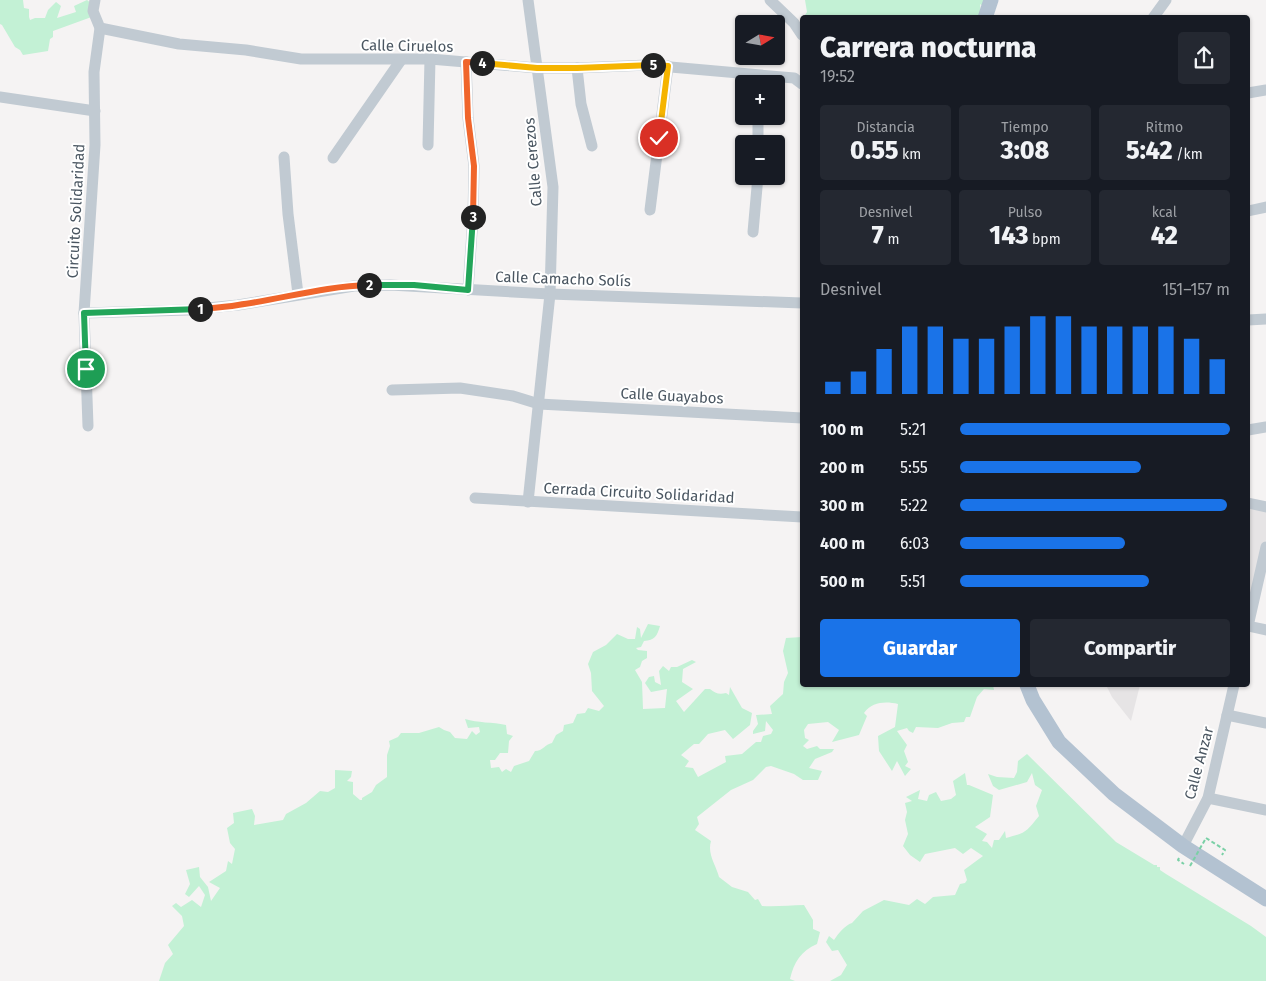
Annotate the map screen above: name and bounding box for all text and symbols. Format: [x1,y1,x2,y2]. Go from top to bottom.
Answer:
north arrow [735,15,785,65]
map controls [735,15,785,185]
text: Carrera nocturna [820,31,1037,64]
button: share [1178,32,1230,84]
street label: Calle Ciruelos [361,36,453,56]
pin: 4 [470,50,494,76]
pin: 5 [640,52,666,78]
text: 4 [479,55,486,72]
text: 5 [650,57,657,74]
text: 19:52 [820,67,855,86]
button: + [735,75,785,125]
street label: Calle Cerezos [520,117,546,207]
pin [638,117,680,159]
text: Distancia [856,119,915,136]
text: Tiempo [1001,119,1049,136]
text: Ritmo [1145,119,1183,136]
icon: check [645,124,673,152]
button: − [735,135,785,185]
text: 0.55 [850,136,898,166]
text: 3:08 [1001,136,1049,166]
text: 5:42 [1126,136,1172,166]
street label: Circuito Solidaridad [63,143,89,279]
text: km [898,146,921,163]
text: /km [1172,146,1203,163]
pin: 3 [460,204,486,230]
text: Desnivel [859,204,913,221]
text: Pulso [1008,204,1042,221]
text: kcal [1152,204,1177,221]
text: 3 [470,209,477,226]
text: 7 [872,221,884,251]
text: 143 [989,221,1028,251]
text: 42 [1151,221,1178,251]
text: m [884,231,899,248]
text: bpm [1028,231,1061,248]
street label: Calle Camacho Solís [495,268,631,290]
pin: 2 [356,272,382,298]
text: 2 [366,277,373,294]
text: Desnivel [820,280,882,299]
text: 151–157 m [1162,280,1230,299]
pin: 1 [188,296,212,322]
text: 1 [197,301,204,318]
pin [65,348,107,390]
icon: arrive [72,355,100,383]
street label: Calle Guayabos [620,384,724,408]
text: 100 m [820,420,863,439]
text: 5:21 [900,420,926,439]
text: 200 m [820,458,864,477]
text: 5:55 [900,458,928,477]
street label: Cerrada Circuito Solidaridad [543,479,735,507]
text: 300 m [820,496,864,515]
text: 5:22 [900,496,928,515]
text: 400 m [820,534,865,553]
text: 6:03 [900,534,929,553]
text: 500 m [820,572,865,591]
text: 5:51 [900,572,926,591]
button: Guardar [820,619,1020,677]
button: Compartir [1030,619,1230,677]
street label: Calle Anzar [1181,724,1217,801]

